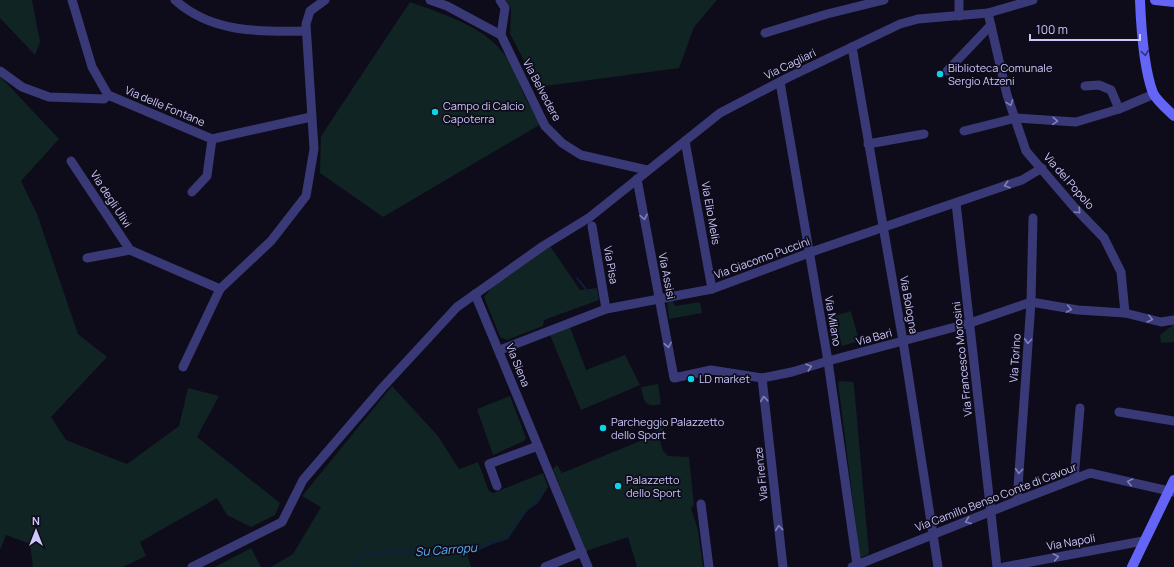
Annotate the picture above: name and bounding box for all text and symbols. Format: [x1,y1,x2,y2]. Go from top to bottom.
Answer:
scale bar [1030,16,1140,42]
text: 100 m [1036,21,1068,38]
street label: Via Cagliari [762,45,818,82]
one-way arrow [1140,50,1149,56]
street label: Via Belvedere [520,56,565,124]
place label: Biblioteca Comunale Sergio Atzeni [948,60,1053,88]
marker: Biblioteca Comunale Sergio Atzeni [935,69,945,79]
street label: Via delle Fontane [123,82,208,129]
place label: Campo di Calcio Capoterra [443,98,525,126]
one-way arrow [1006,100,1014,107]
marker: Campo di Calcio Capoterra [430,107,440,117]
one-way arrow [1052,116,1058,125]
street label: Via del Popolo [1041,149,1098,212]
street label: Via degli Ulivi [87,167,135,230]
street label: Via Elio Melis [699,180,724,246]
one-way arrow [1004,181,1011,189]
one-way arrow [1073,207,1080,214]
one-way arrow [639,214,648,220]
street label: Via Giacomo Puccini [712,233,812,282]
street label: Via Pisa [601,245,622,285]
street label: Via Assisi [656,252,679,300]
street label: Via Bologna [897,275,922,335]
street label: Via Milano [822,295,845,348]
street label: Via Francesco Morosini [948,301,975,417]
one-way arrow [1066,304,1072,313]
one-way arrow [1146,314,1153,323]
street label: Via Bari [854,325,894,349]
street label: Via Torino [1005,333,1024,383]
one-way arrow [1024,338,1033,344]
street label: Via Siena [503,341,534,389]
one-way arrow [663,342,671,348]
one-way arrow [805,363,812,372]
place label: LD market [699,371,750,386]
marker: LD market [686,374,696,384]
one-way arrow [760,396,769,402]
place label: Parcheggio Palazzetto dello Sport [611,414,725,442]
marker: Parcheggio Palazzetto dello Sport [598,423,608,433]
street label: Via Firenze [750,446,771,502]
street label: Via Camillo Benso Conte di Cavour [913,459,1079,534]
one-way arrow [1015,468,1024,474]
place label: Palazzetto dello Sport [626,472,681,500]
one-way arrow [1127,478,1133,486]
marker: Palazzetto dello Sport [613,481,623,491]
north arrow [16,511,56,551]
text: N [32,513,40,528]
one-way arrow [965,516,972,524]
one-way arrow [775,525,784,531]
street label: Via Napoli [1045,530,1096,553]
water label: Su Carropu [414,539,478,560]
one-way arrow [1053,553,1059,562]

